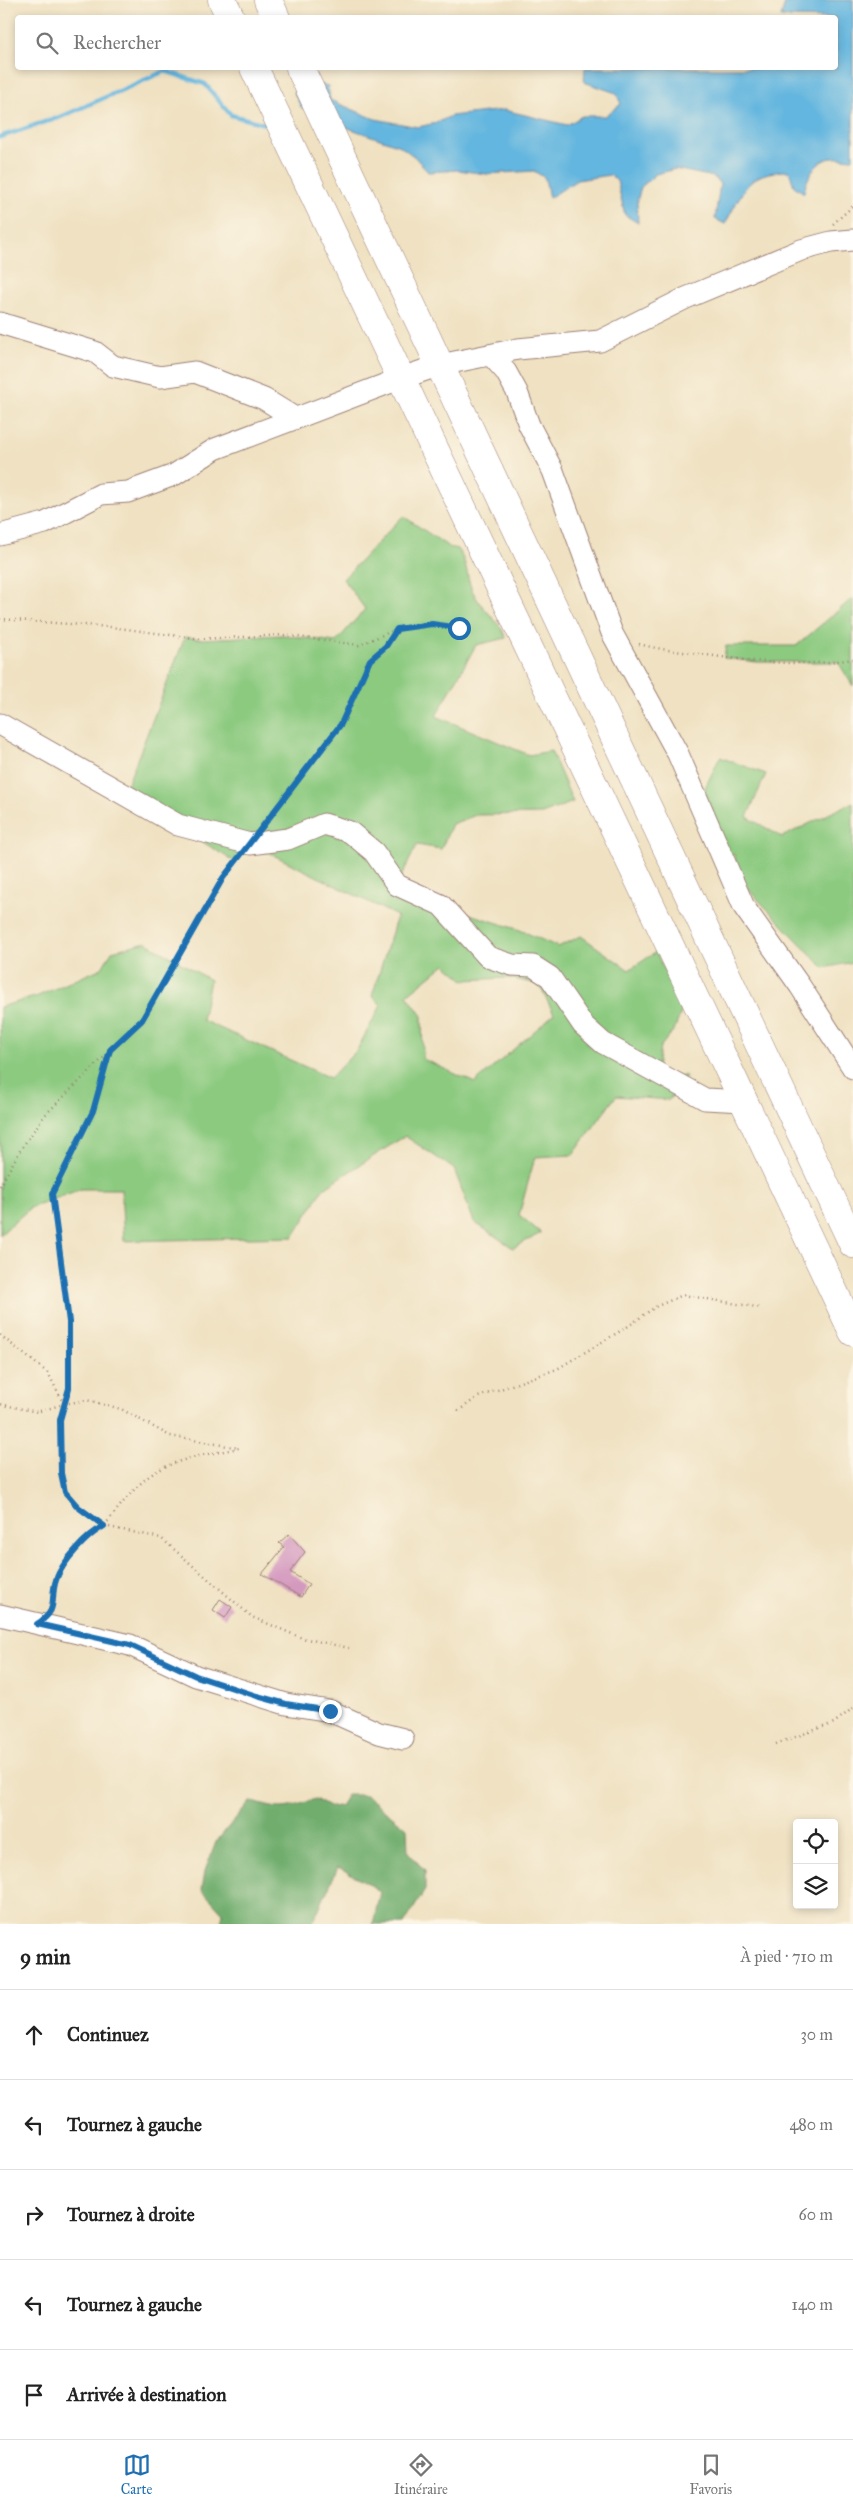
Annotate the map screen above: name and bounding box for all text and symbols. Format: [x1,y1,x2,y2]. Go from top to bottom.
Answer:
search box [15,15,838,70]
icon: search [33,29,61,57]
text: Rechercher [73,31,161,54]
route start [448,617,471,640]
route end [319,1700,342,1723]
map controls [793,1819,838,1909]
button: locate [793,1819,838,1864]
button: layers [793,1864,838,1909]
text: 9 min [20,1944,71,1970]
text: À pied · 710 m [740,1947,833,1966]
icon: ahead [20,2021,48,2049]
text: Continuez [67,2023,149,2046]
text: 30 m [800,2025,833,2044]
icon: left [20,2111,48,2139]
text: Tournez à gauche [67,2113,202,2136]
text: 480 m [789,2115,833,2134]
icon: right [20,2201,48,2229]
text: Tournez à droite [67,2203,195,2226]
text: 60 m [799,2205,833,2224]
icon: left [20,2291,48,2319]
text: Tournez à gauche [67,2293,202,2316]
text: 140 m [792,2295,833,2314]
icon: arrive [20,2381,48,2409]
text: Arrivée à destination [67,2383,226,2406]
tab: Carte [121,2451,152,2498]
tab: Itinéraire [394,2451,448,2498]
tab: Favoris [690,2451,732,2498]

